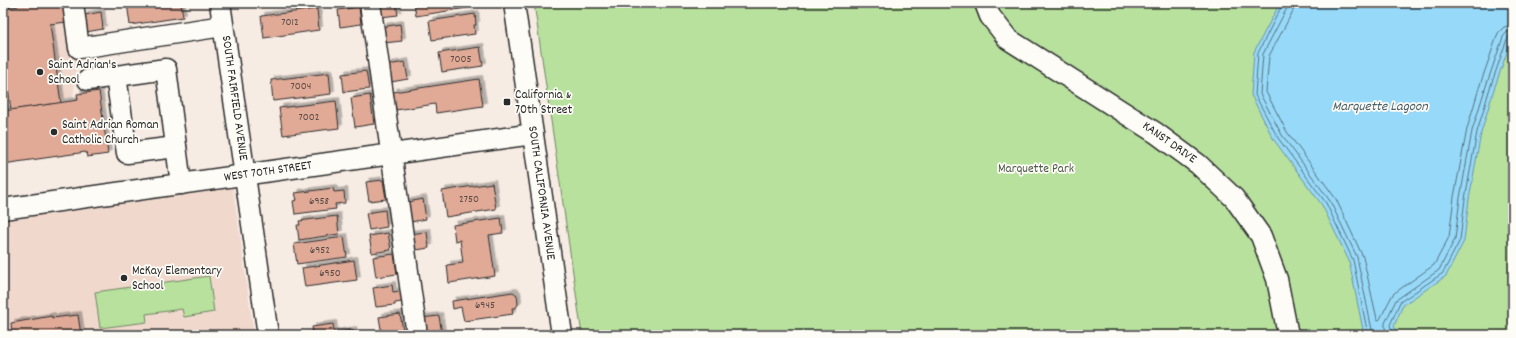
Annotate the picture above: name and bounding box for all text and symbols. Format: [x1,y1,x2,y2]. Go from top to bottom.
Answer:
house number: 7012 [281,15,299,31]
street label: SOUTH FAIRFIELD AVENUE [216,34,252,162]
house number: 7005 [450,52,472,68]
place label: Saint Adrian's School [48,56,117,90]
marker: Saint Adrian's School [35,67,45,77]
house number: 7004 [291,79,311,95]
place label: California & 70th Street [515,86,573,120]
marker: California & 70th Street [502,97,512,107]
water label: Marquette Lagoon [1332,97,1428,117]
house number: 7002 [298,110,320,126]
place label: Saint Adrian Roman Catholic Church [62,116,159,150]
street label: KANST DRIVE [1138,117,1200,169]
street label: SOUTH CALIFORNIA AVENUE [522,125,560,261]
marker: Saint Adrian Roman Catholic Church [49,127,59,137]
street label: WEST 70TH STREET [223,156,313,188]
park label: Marquette Park [998,160,1074,179]
house number: 2750 [459,192,479,208]
house number: 6958 [309,194,329,210]
house number: 6952 [310,243,330,259]
place label: McKay Elementary School [132,262,222,296]
house number: 6950 [319,266,341,282]
marker: McKay Elementary School [119,273,129,283]
house number: 6945 [475,298,495,314]

